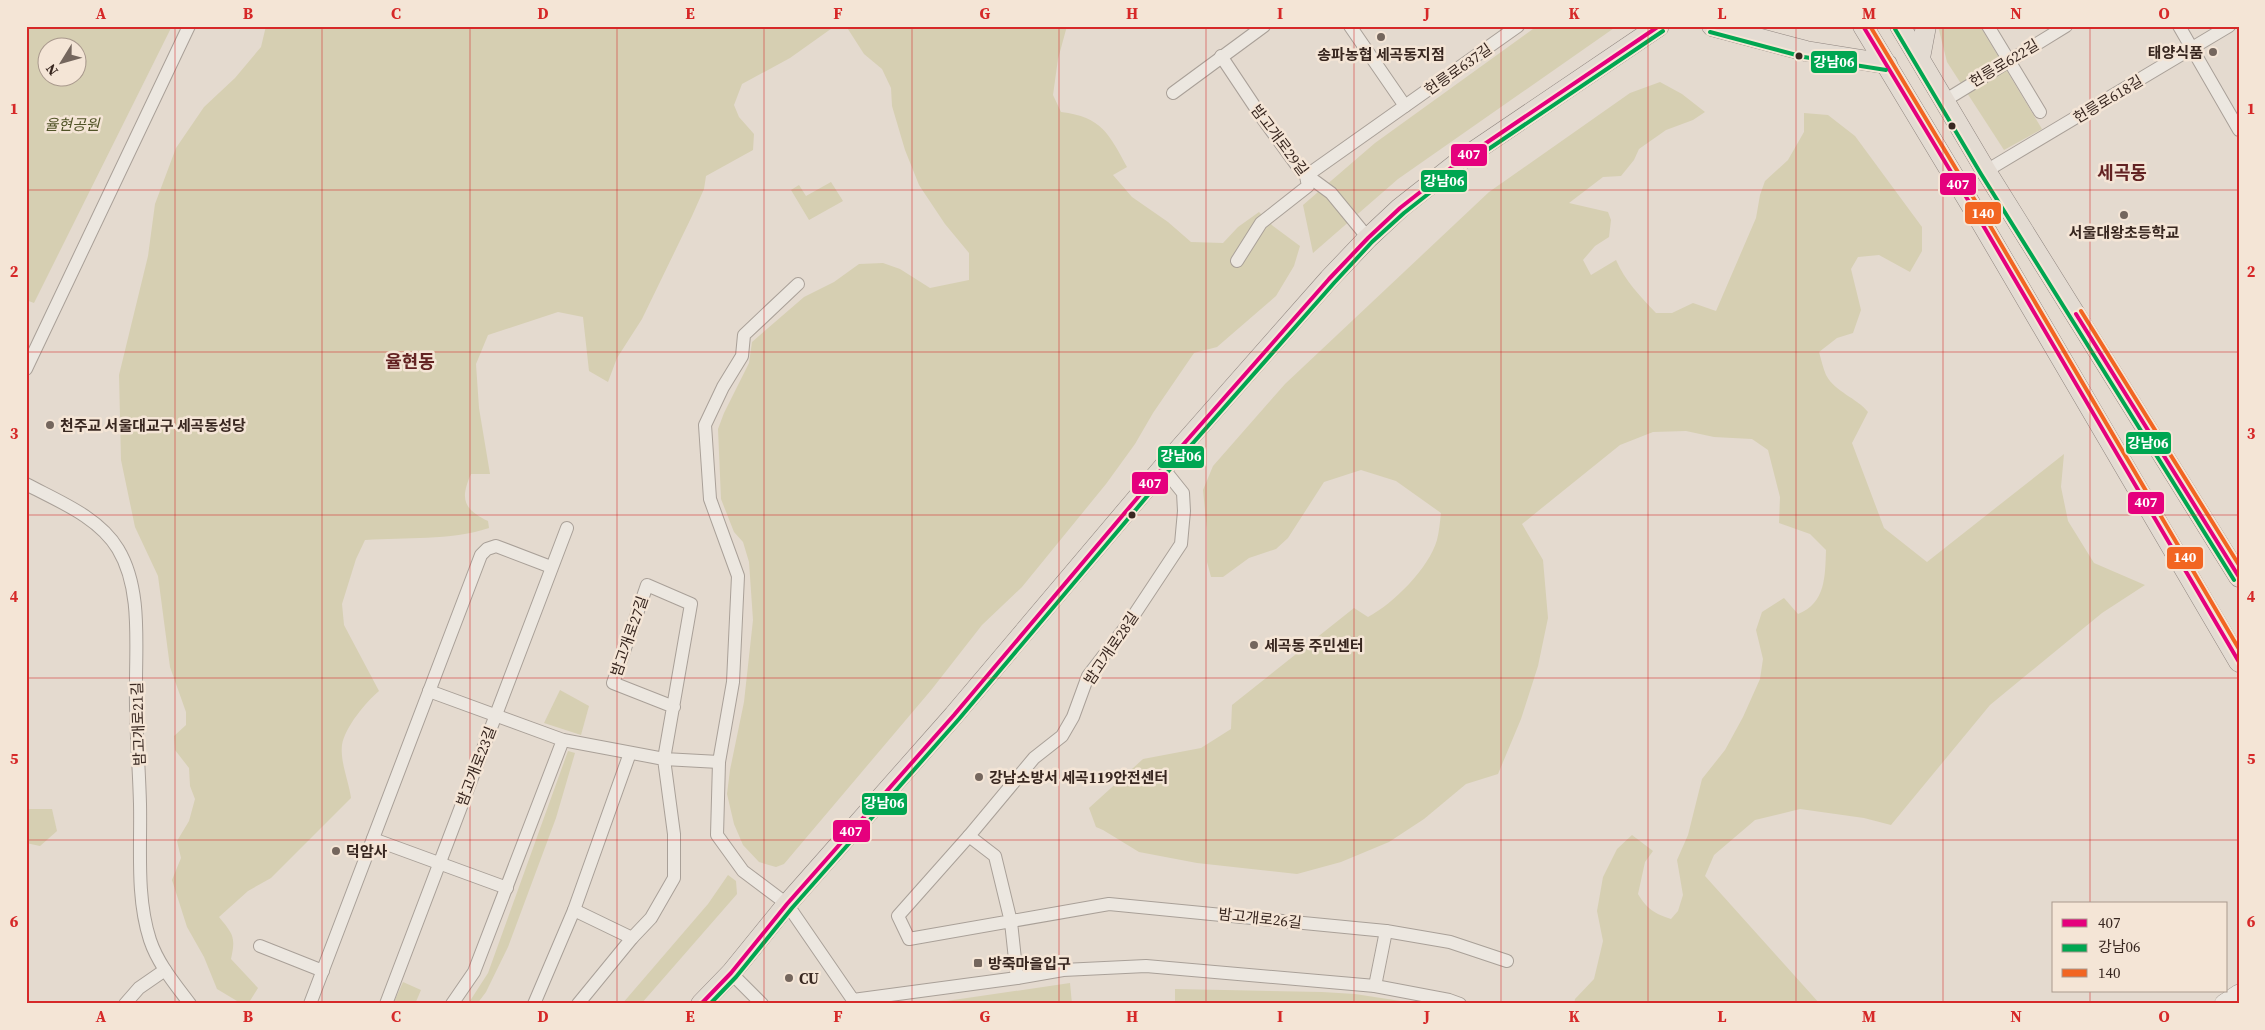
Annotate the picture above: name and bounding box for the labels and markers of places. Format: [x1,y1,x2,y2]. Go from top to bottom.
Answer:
marker: 송파농협 세곡동지점 [1375,31,1387,43]
place label: 태양식품 [2148,42,2203,63]
place label: 송파농협 세곡동지점 [1317,44,1445,65]
marker: 태양식품 [2207,46,2219,58]
unlabelled marker [1794,51,1804,61]
unlabelled marker [1947,121,1957,131]
marker: 서울대왕초등학교 [2118,209,2130,221]
place label: 서울대왕초등학교 [2069,222,2179,243]
place label: 천주교 서울대교구 세곡동성당 [60,415,246,436]
marker: 천주교 서울대교구 세곡동성당 [44,419,56,431]
unlabelled marker [1127,510,1137,520]
place label: 세곡동 주민센터 [1264,635,1364,656]
marker: 세곡동 주민센터 [1248,639,1260,651]
place label: 강남소방서 세곡119안전센터 [989,767,1168,788]
marker: 강남소방서 세곡119안전센터 [973,771,985,783]
place label: 덕암사 [346,841,388,862]
marker: 덕암사 [330,845,342,857]
place label: 방죽마을입구 [988,953,1071,974]
marker: 방죽마을입구 [972,957,984,969]
place label: CU [799,968,819,989]
marker: CU [783,972,795,984]

